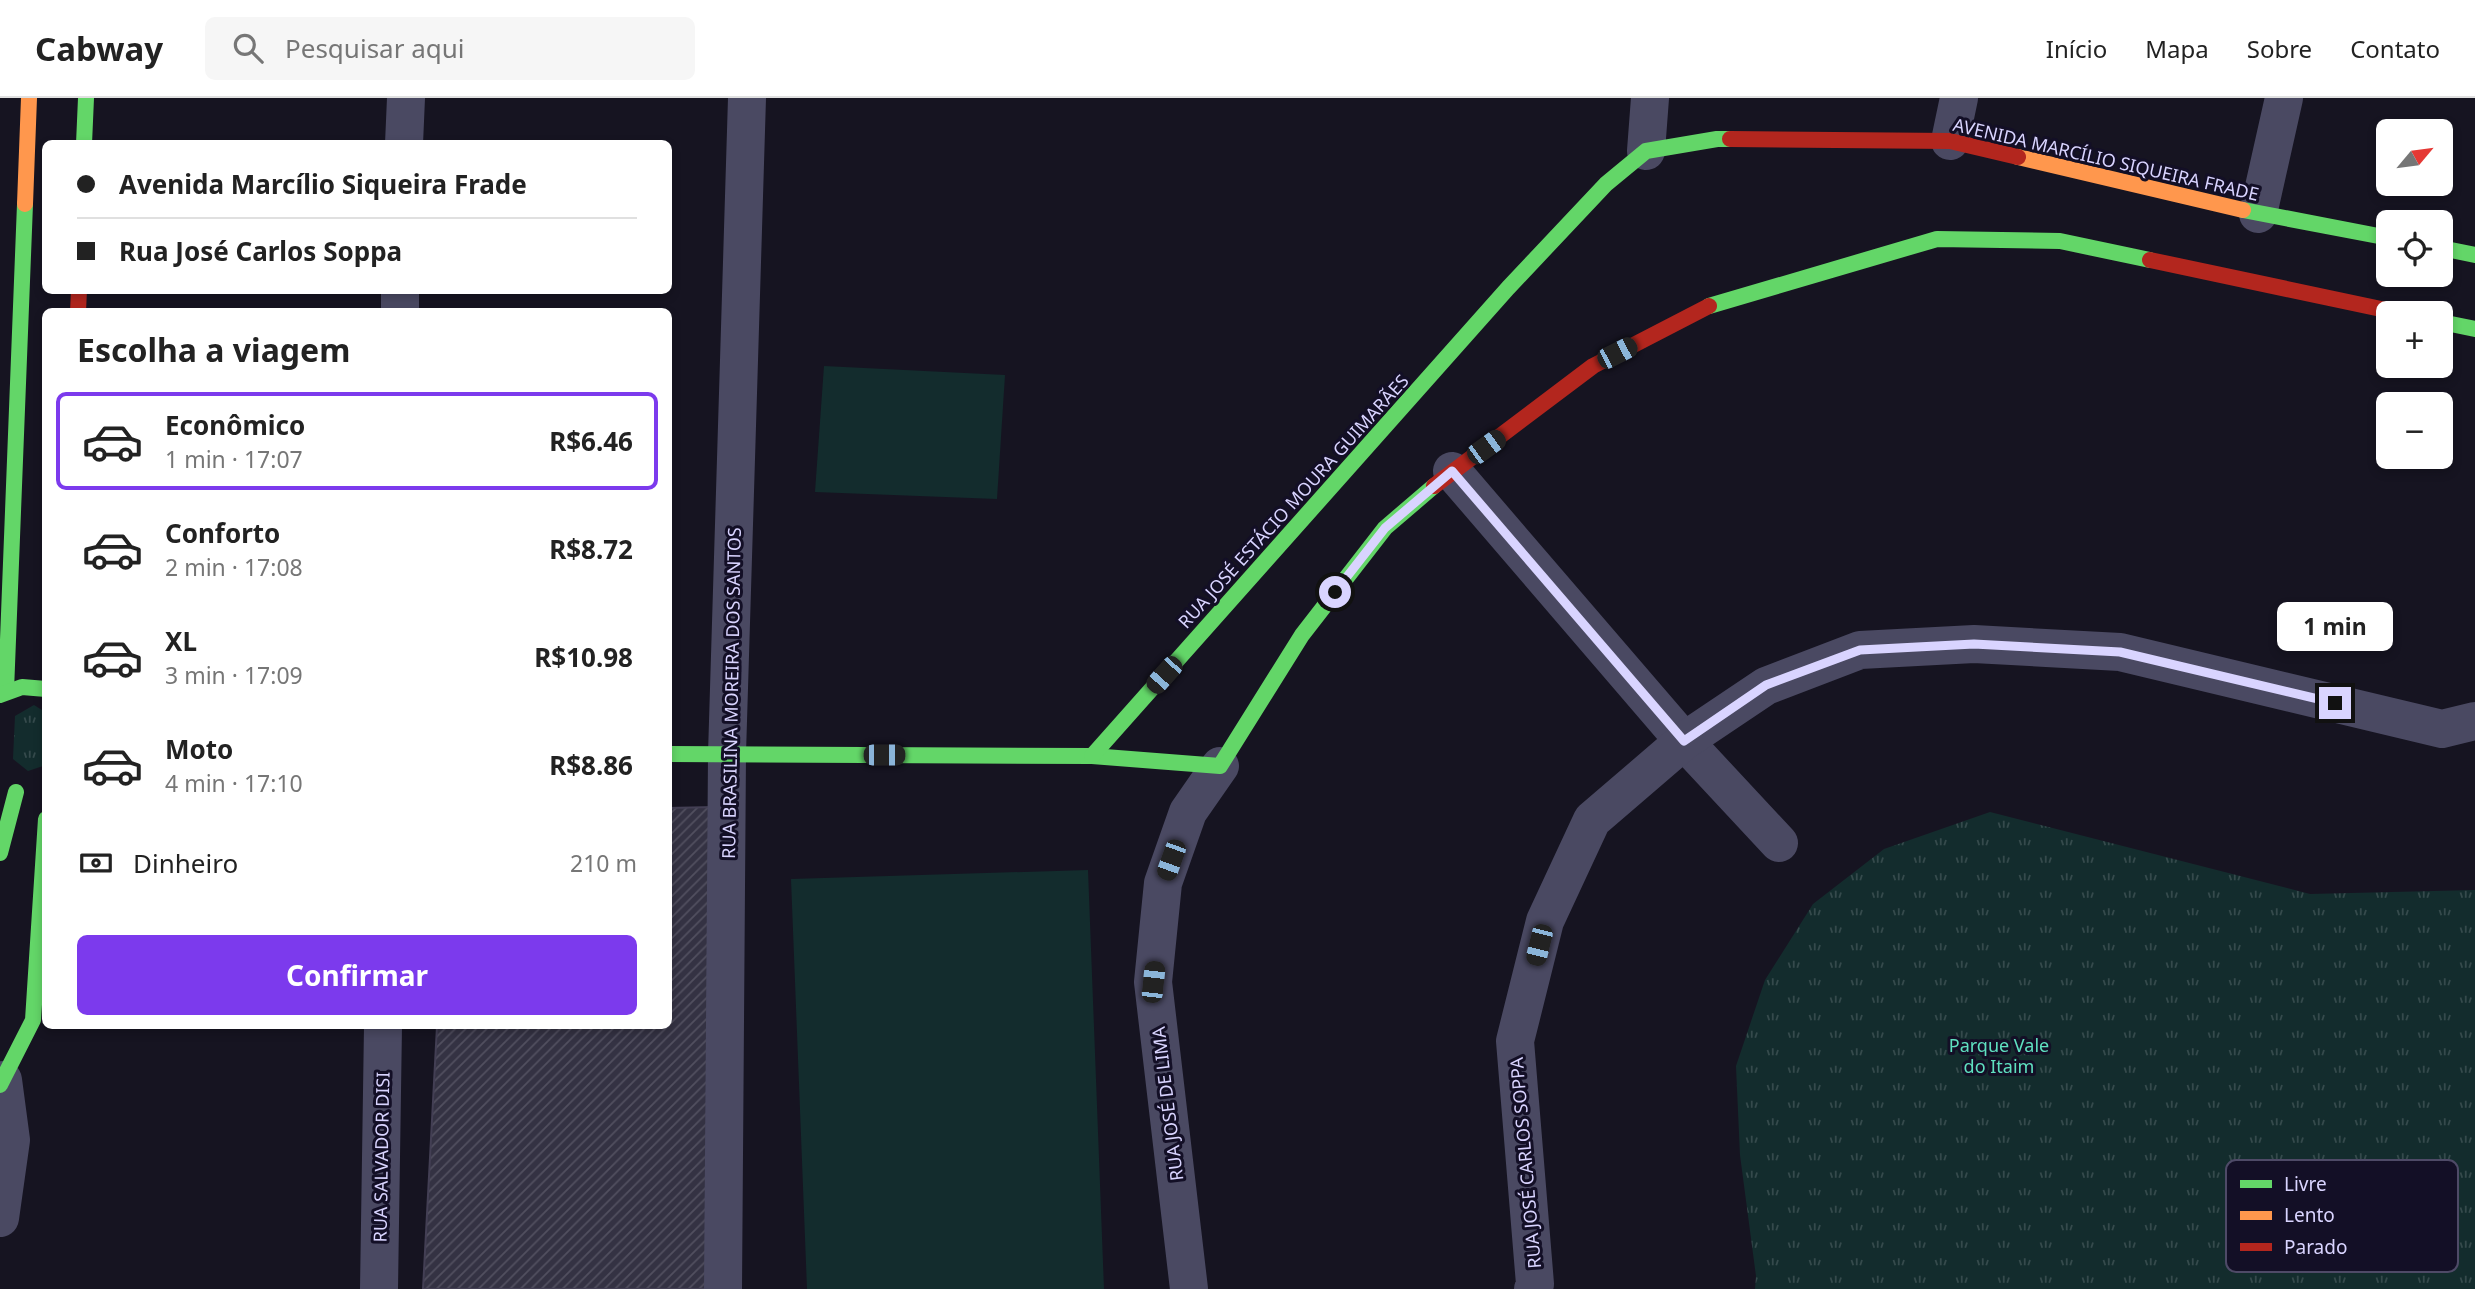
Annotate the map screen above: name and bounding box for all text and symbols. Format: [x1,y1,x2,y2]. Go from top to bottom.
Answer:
search box [205,17,695,80]
text: Cabway [35,26,163,71]
icon: search [229,29,267,67]
text: Pesquisar aqui [285,30,465,66]
text: Início [2046,32,2107,65]
text: Mapa [2145,32,2209,65]
text: Sobre [2247,32,2312,65]
text: Contato [2350,32,2440,65]
street label: AVENIDA MARCÍLIO SIQUEIRA FRADE [1951,112,2261,206]
north arrow [2376,119,2454,196]
map controls [2376,119,2453,469]
text: Avenida Marcílio Siqueira Frade [119,166,527,202]
button: locate [2376,210,2453,287]
text: Rua José Carlos Soppa [119,233,402,269]
button: + [2376,301,2453,378]
text: Escolha a viagem [77,328,350,371]
car [1594,334,1641,372]
street label: RUA JOSÉ ESTÁCIO MOURA GUIMARÃES [1172,369,1414,633]
button: − [2376,392,2453,469]
text: Econômico [165,407,305,443]
icon: car [81,410,144,473]
text: R$6.46 [549,423,633,459]
car [1463,426,1510,468]
text: 1 min · 17:07 [165,443,303,475]
text: Conforto [165,515,280,551]
icon: car [81,518,144,581]
street label: RUA BRASILINA MOREIRA DOS SANTOS [716,527,746,859]
text: R$8.72 [549,531,633,567]
text: 2 min · 17:08 [165,551,303,583]
route start [1319,576,1351,608]
callout: 1 min [2277,602,2393,650]
text: 1 min [2303,610,2367,642]
text: XL [165,623,197,659]
icon: car [81,626,144,689]
text: R$10.98 [534,639,633,675]
car [1143,652,1186,698]
text: 3 min · 17:09 [165,659,303,691]
route end [2319,687,2351,719]
text: Moto [165,731,233,767]
icon: car [81,734,144,797]
car [864,745,906,766]
text: R$8.86 [549,747,633,783]
text: 4 min · 17:10 [165,767,303,799]
car [1154,837,1189,883]
icon: cash [77,844,115,882]
text: Dinheiro [133,845,238,881]
text: 210 m [570,847,637,879]
car [1524,922,1555,968]
button: Confirmar [77,935,637,1015]
car [1141,960,1166,1004]
street label: RUA JOSÉ DE LIMA [1146,1025,1188,1182]
park label: Parque Vale do Itaim [1949,1033,2049,1078]
street label: RUA JOSÉ CARLOS SOPPA [1504,1056,1546,1270]
street label: RUA SALVADOR DISI [368,1071,394,1243]
legend [2226,1160,2458,1272]
text: Livre [2284,1171,2327,1197]
text: Lento [2284,1202,2335,1228]
text: Parado [2284,1234,2347,1260]

